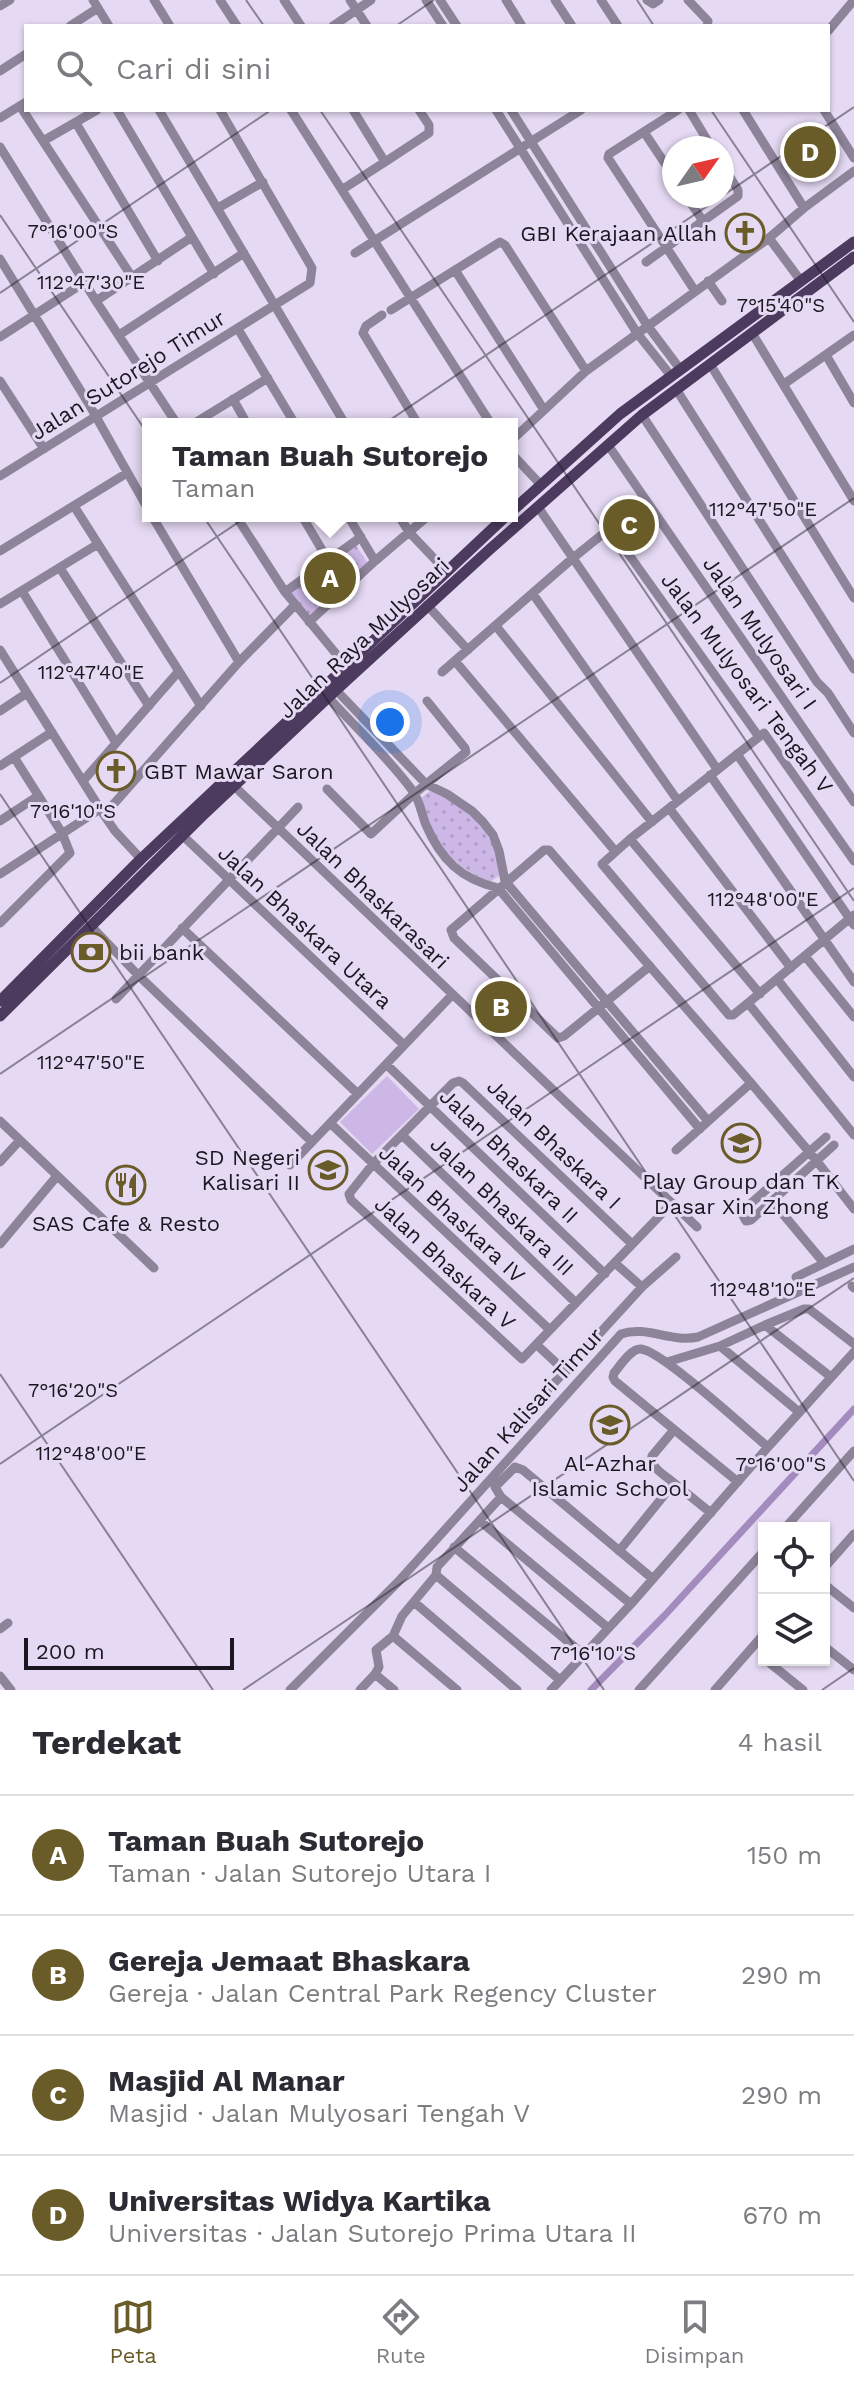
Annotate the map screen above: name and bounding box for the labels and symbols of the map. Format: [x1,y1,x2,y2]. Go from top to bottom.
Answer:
pin: D [784,122,836,182]
north arrow [662,136,734,208]
church icon: GBI Kerajaan Allah [724,212,766,254]
text: 7°16'00"S [28,219,118,243]
place label: GBI Kerajaan Allah [520,221,717,246]
text: 112°47'30"E [37,270,145,294]
text: 7°15'40"S [737,293,825,317]
street label: Jalan Sutorejo Timur [26,305,230,445]
pin: C [603,495,655,555]
text: 112°47'50"E [709,497,817,521]
pin: A [304,548,356,608]
street label: Jalan Mulyosari I [698,552,822,714]
street label: Jalan Raya Mulyosari [274,553,454,723]
street label: Jalan Mulyosari Tengah V [656,568,838,798]
text: 112°47'40"E [38,660,144,684]
your location [370,702,410,742]
church icon: GBT Mawar Saron [95,750,137,792]
place label: GBT Mawar Saron [144,759,334,784]
text: 7°16'10"S [30,799,116,823]
street label: Jalan Bhaskarasari [292,816,454,974]
street label: Jalan Bhaskara Utara [213,840,397,1014]
text: 112°48'00"E [708,887,818,911]
bank icon: bii bank [70,931,112,973]
place label: bii bank [119,940,204,965]
pin: B [475,977,527,1037]
text: 112°47'50"E [37,1050,145,1074]
street label: Jalan Bhaskara I [482,1074,626,1214]
street label: Jalan Bhaskara II [435,1084,583,1228]
school or university icon: Play Group dan TK Dasar Xin Zhong [720,1122,762,1164]
street label: Jalan Bhaskara III [425,1131,579,1281]
street label: Jalan Bhaskara IV [374,1140,530,1288]
place label: SD Negeri Kalisari II [195,1145,300,1195]
school or university icon: SD Negeri Kalisari II [307,1149,349,1191]
restaurant icon: SAS Cafe & Resto [105,1164,147,1206]
place label: Play Group dan TK Dasar Xin Zhong [642,1169,840,1219]
street label: Jalan Bhaskara V [369,1191,521,1335]
place label: SAS Cafe & Resto [32,1211,220,1236]
text: 112°48'10"E [710,1277,816,1301]
street label: Jalan Kalisari Timur [448,1323,608,1497]
text: 7°16'20"S [28,1378,118,1402]
school or university icon: Al-Azhar Islamic School [589,1404,631,1446]
text: 112°48'00"E [36,1441,146,1465]
place label: Al-Azhar Islamic School [532,1451,689,1501]
text: 7°16'00"S [736,1452,826,1476]
scale bar [24,1634,234,1670]
text: 7°16'10"S [550,1641,636,1665]

